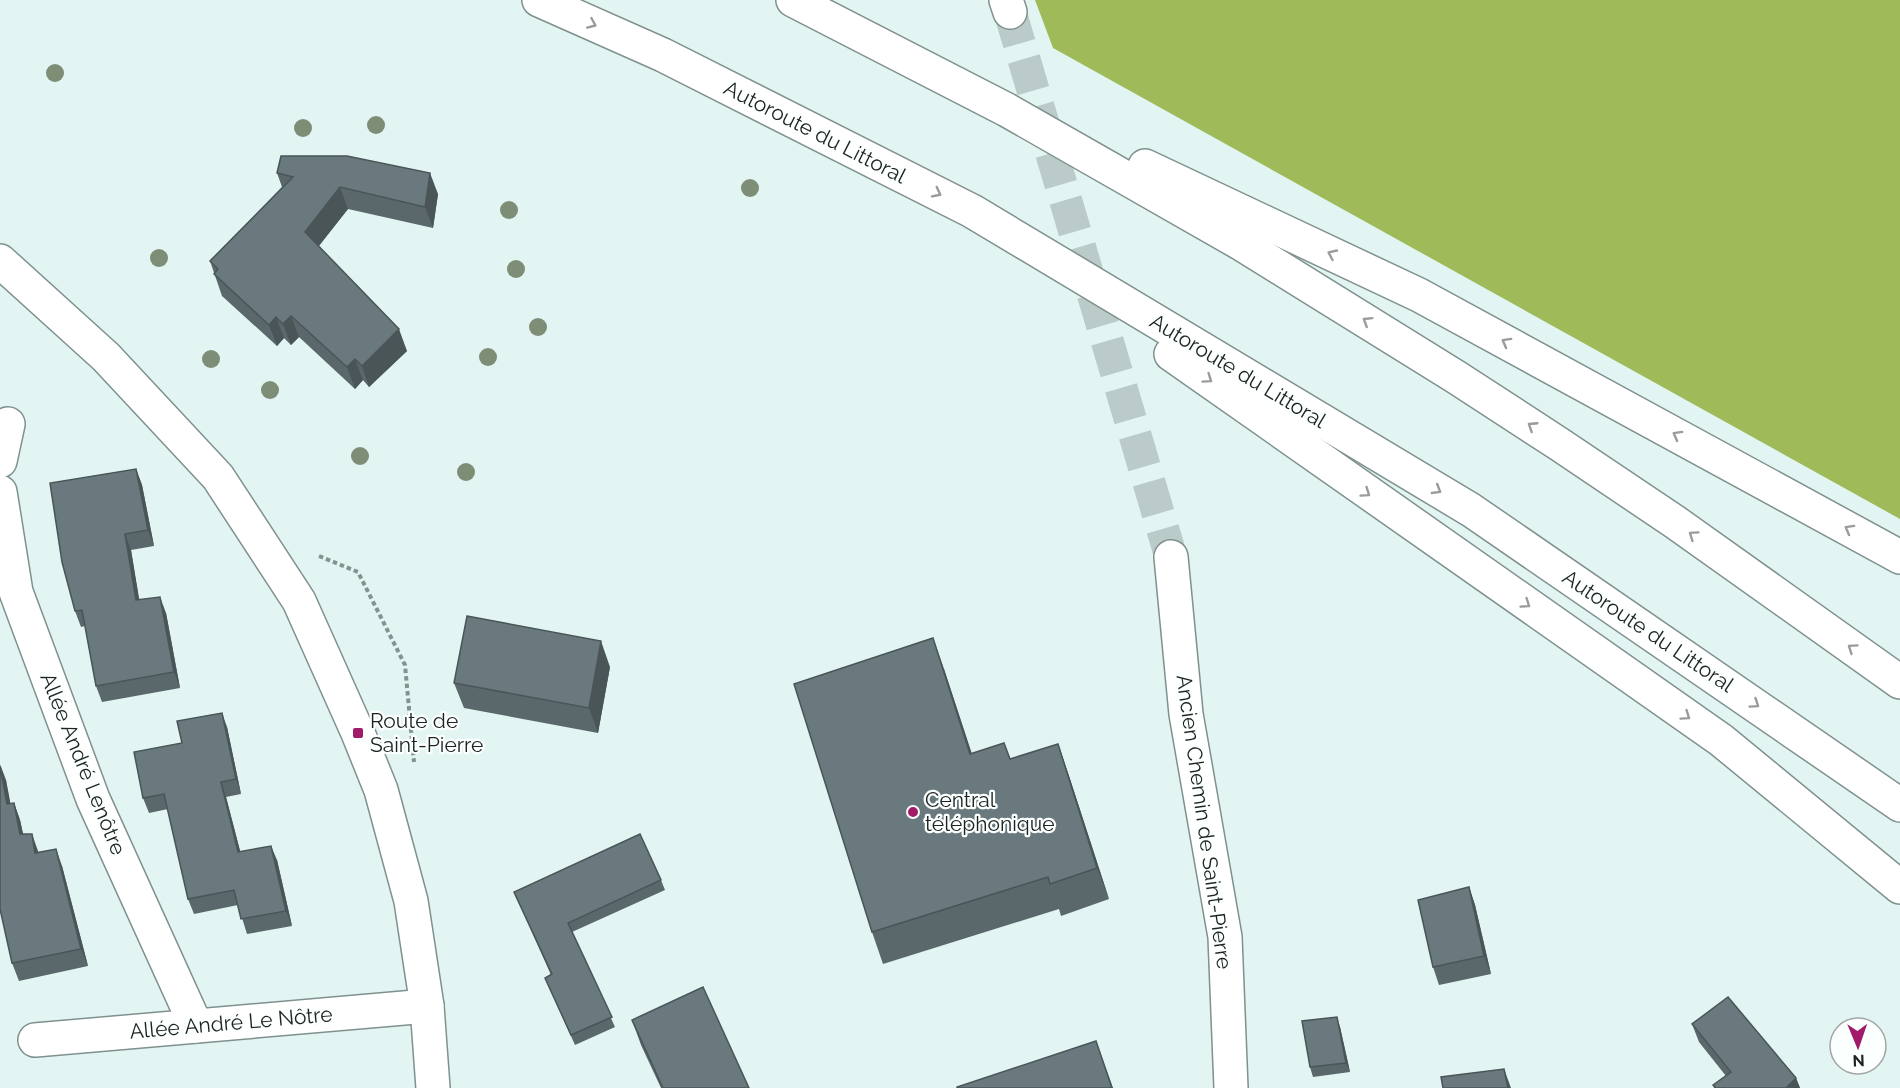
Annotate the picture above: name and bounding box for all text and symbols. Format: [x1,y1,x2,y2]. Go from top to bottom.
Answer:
one-way arrow [586,16,597,28]
street label: Autoroute du Littoral [720,75,911,188]
one-way arrow [930,186,941,197]
one-way arrow [1328,250,1339,262]
street label: Autoroute du Littoral [1146,308,1331,433]
one-way arrow [1363,317,1373,329]
one-way arrow [1502,338,1512,349]
one-way arrow [1201,372,1212,383]
one-way arrow [1527,422,1538,433]
one-way arrow [1673,431,1684,443]
one-way arrow [1431,482,1441,494]
one-way arrow [1360,486,1371,497]
one-way arrow [1845,525,1855,536]
one-way arrow [1689,531,1700,542]
street label: Autoroute du Littoral [1558,564,1739,697]
one-way arrow [1520,597,1531,608]
one-way arrow [1848,644,1859,655]
street label: Allée André Lenôtre [35,669,131,859]
street label: Ancien Chemin de Saint-Pierre [1171,673,1238,971]
one-way arrow [1748,697,1759,708]
place label: Route de Saint-Pierre [370,708,483,757]
one-way arrow [1679,709,1690,720]
marker: Route de Saint-Pierre [351,726,365,740]
place label: Central téléphonique [925,787,1055,836]
marker: Central téléphonique [906,805,920,819]
street label: Allée André Le Nôtre [128,1001,333,1044]
north arrow [1828,1016,1888,1076]
text: N [1852,1051,1865,1070]

